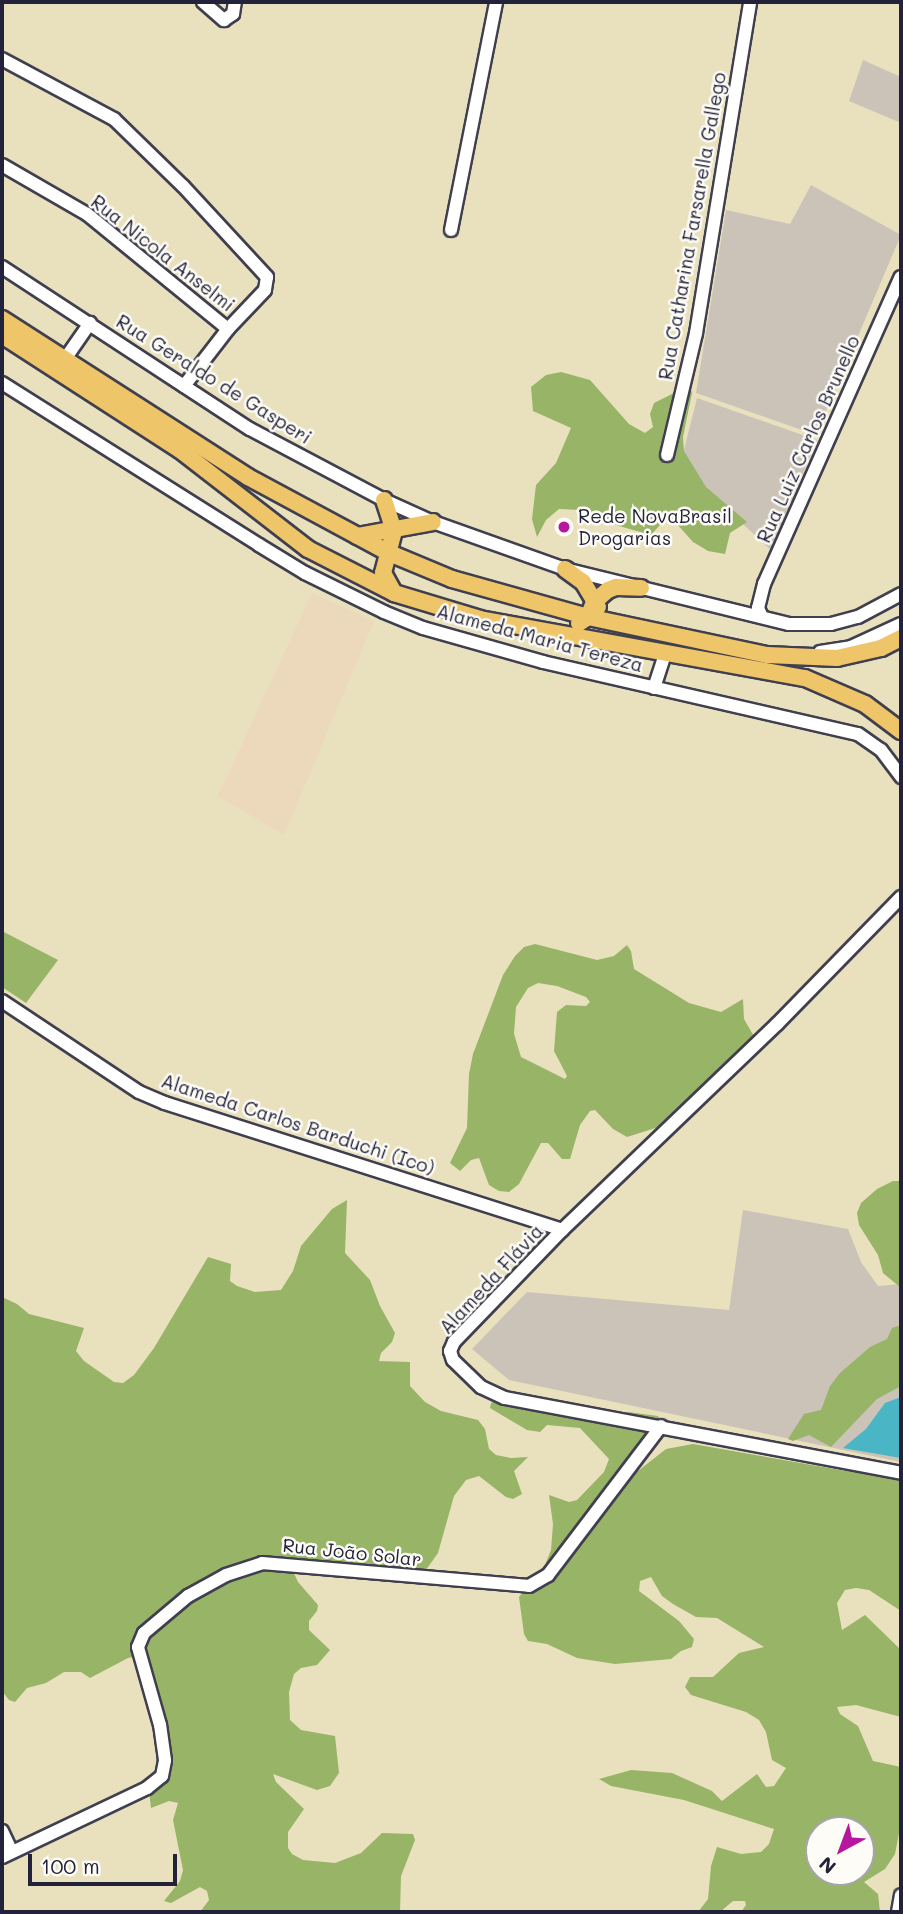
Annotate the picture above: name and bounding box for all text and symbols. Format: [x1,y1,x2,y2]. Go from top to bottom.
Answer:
street label: Rua Catharina Farsarella Gallego [654,70,730,382]
street label: Rua Nicola Anselmi [87,190,239,316]
street label: Rua Geraldo de Gasperi [112,310,316,448]
street label: Rua Luiz Carlos Brunello [752,332,864,546]
place label: Rede NovaBrasil Drogarias [578,505,732,549]
marker: Rede NovaBrasil Drogarias [556,519,572,535]
street label: Alameda Maria Tereza [434,599,646,677]
street label: Alameda Carlos Barduchi (Ico) [158,1069,438,1179]
street label: Alameda Flávia [434,1219,548,1339]
street label: Rua João Solar [281,1533,423,1571]
north arrow [805,1816,875,1886]
scale bar [32,1840,180,1884]
text: 100 m [41,1852,100,1879]
text: N [814,1852,841,1880]

